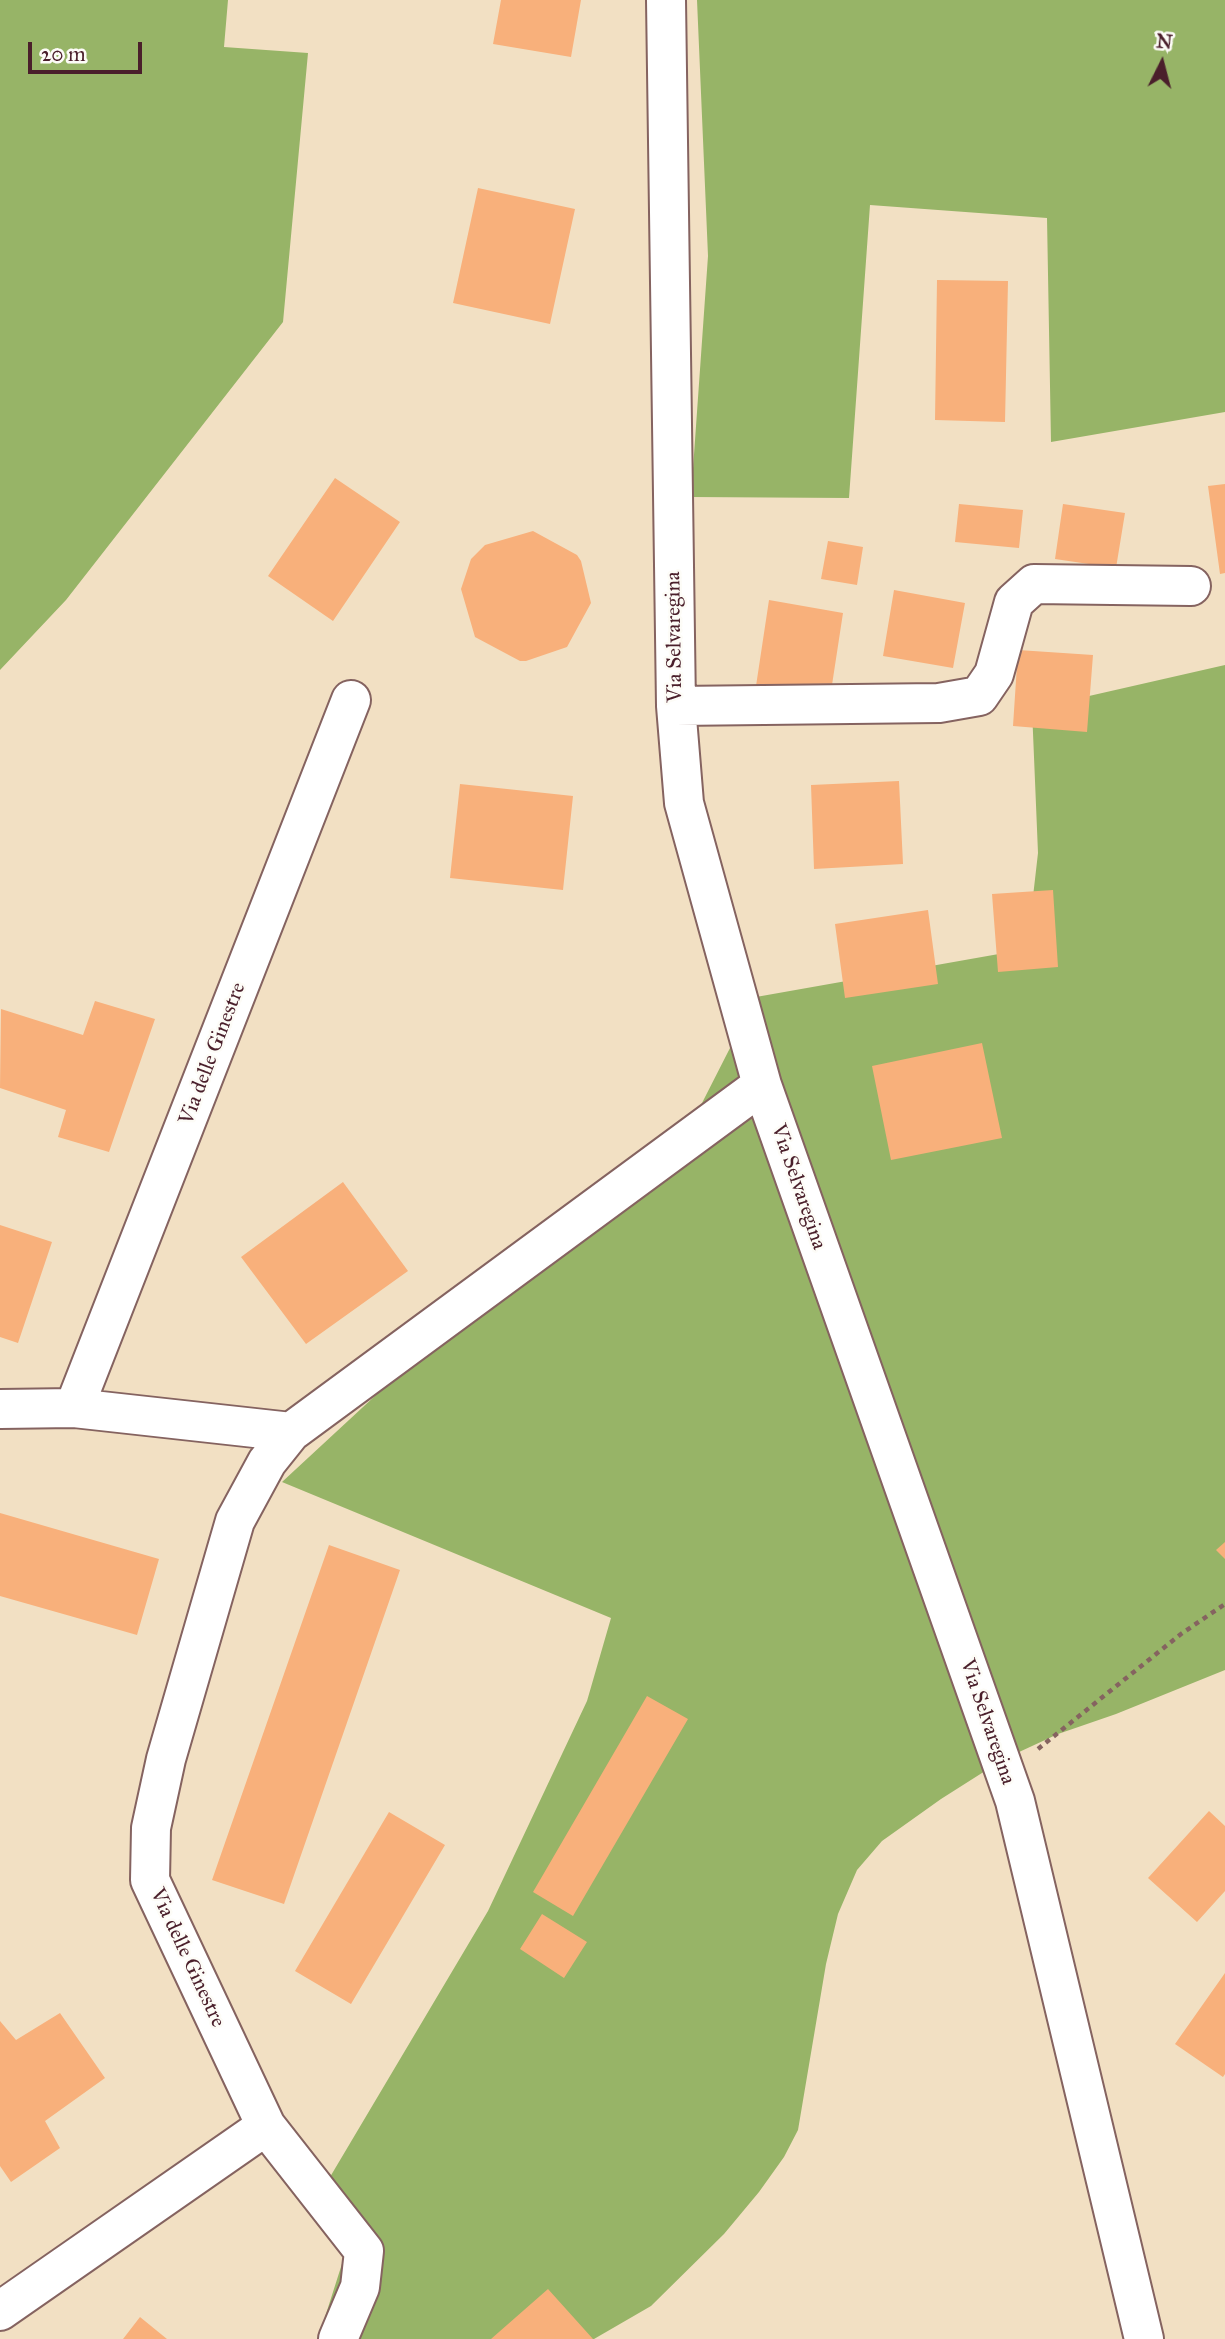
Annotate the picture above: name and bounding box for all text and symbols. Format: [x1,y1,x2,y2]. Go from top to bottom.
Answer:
scale bar [32,28,145,72]
north arrow [1127,28,1197,98]
text: N [1155,29,1173,54]
text: 20 m [41,41,86,67]
street label: Via Selvaregina [661,571,689,703]
street label: Via delle Ginestre [174,979,252,1129]
street label: Via Selvaregina [765,1121,831,1253]
street label: Via Selvaregina [954,1656,1020,1788]
street label: Via delle Ginestre [144,1885,230,2031]

